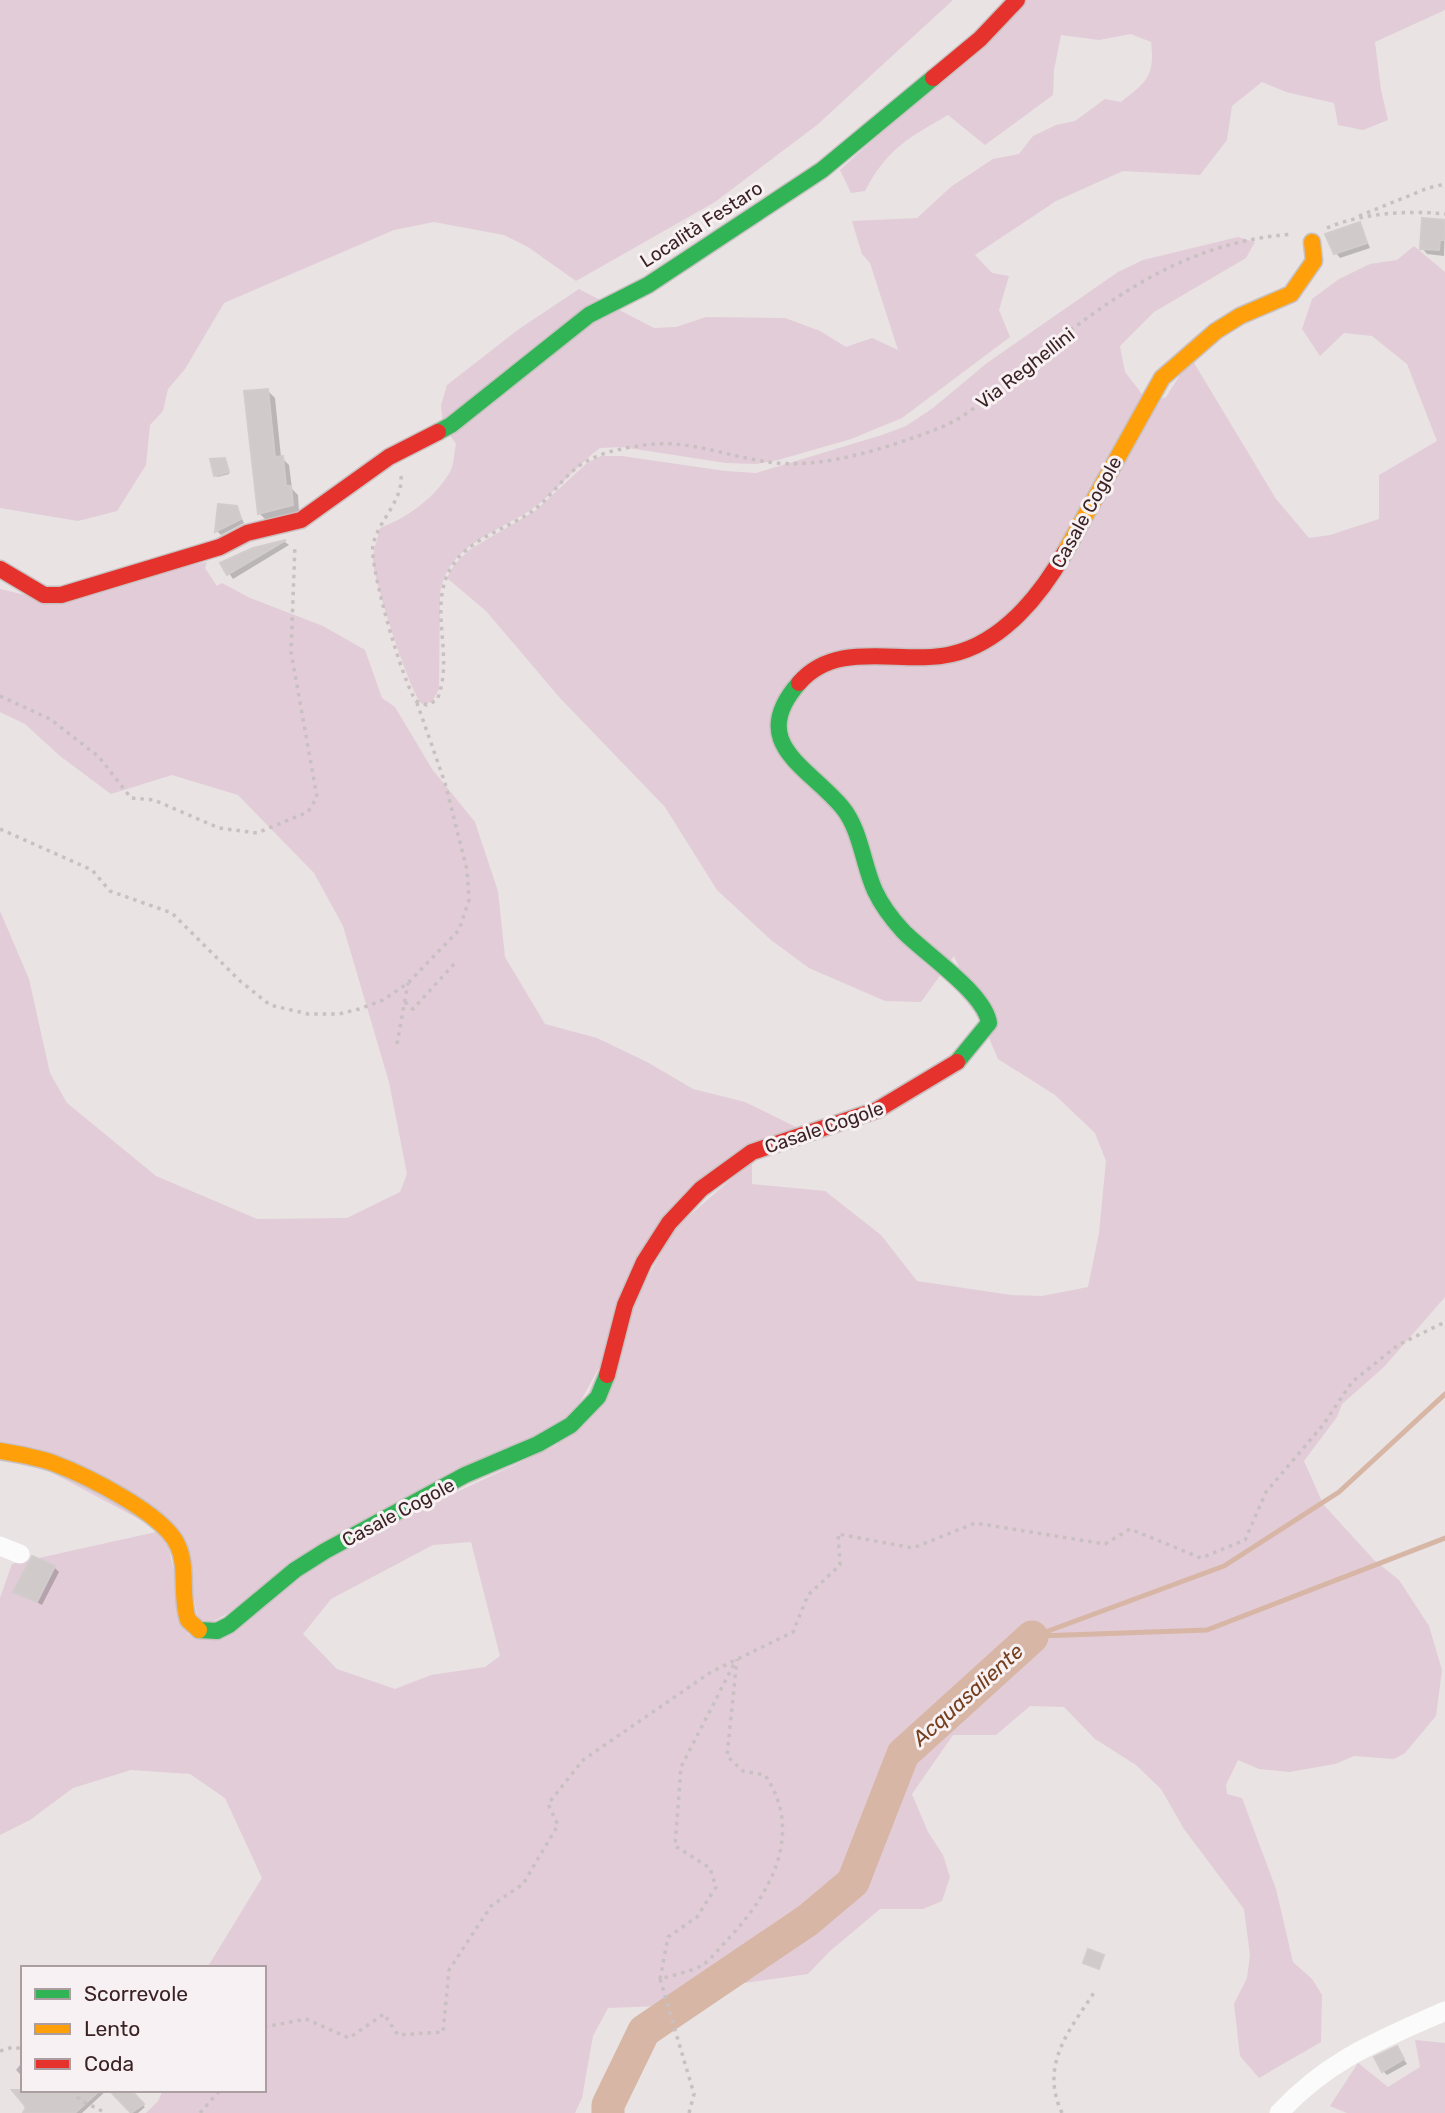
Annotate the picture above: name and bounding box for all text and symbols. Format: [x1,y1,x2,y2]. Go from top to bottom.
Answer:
street label: Località Festaro [636,176,767,273]
street label: Via Reghellini [972,323,1079,414]
street label: Casale Cogole [1046,452,1127,572]
street label: Casale Cogole [762,1096,887,1159]
street label: Casale Cogole [338,1473,459,1552]
water label: Acquasaliente [906,1638,1028,1752]
legend [21,1966,266,2092]
text: Scorrevole [84,1981,188,2006]
text: Lento [84,2016,140,2041]
text: Coda [84,2051,134,2076]

